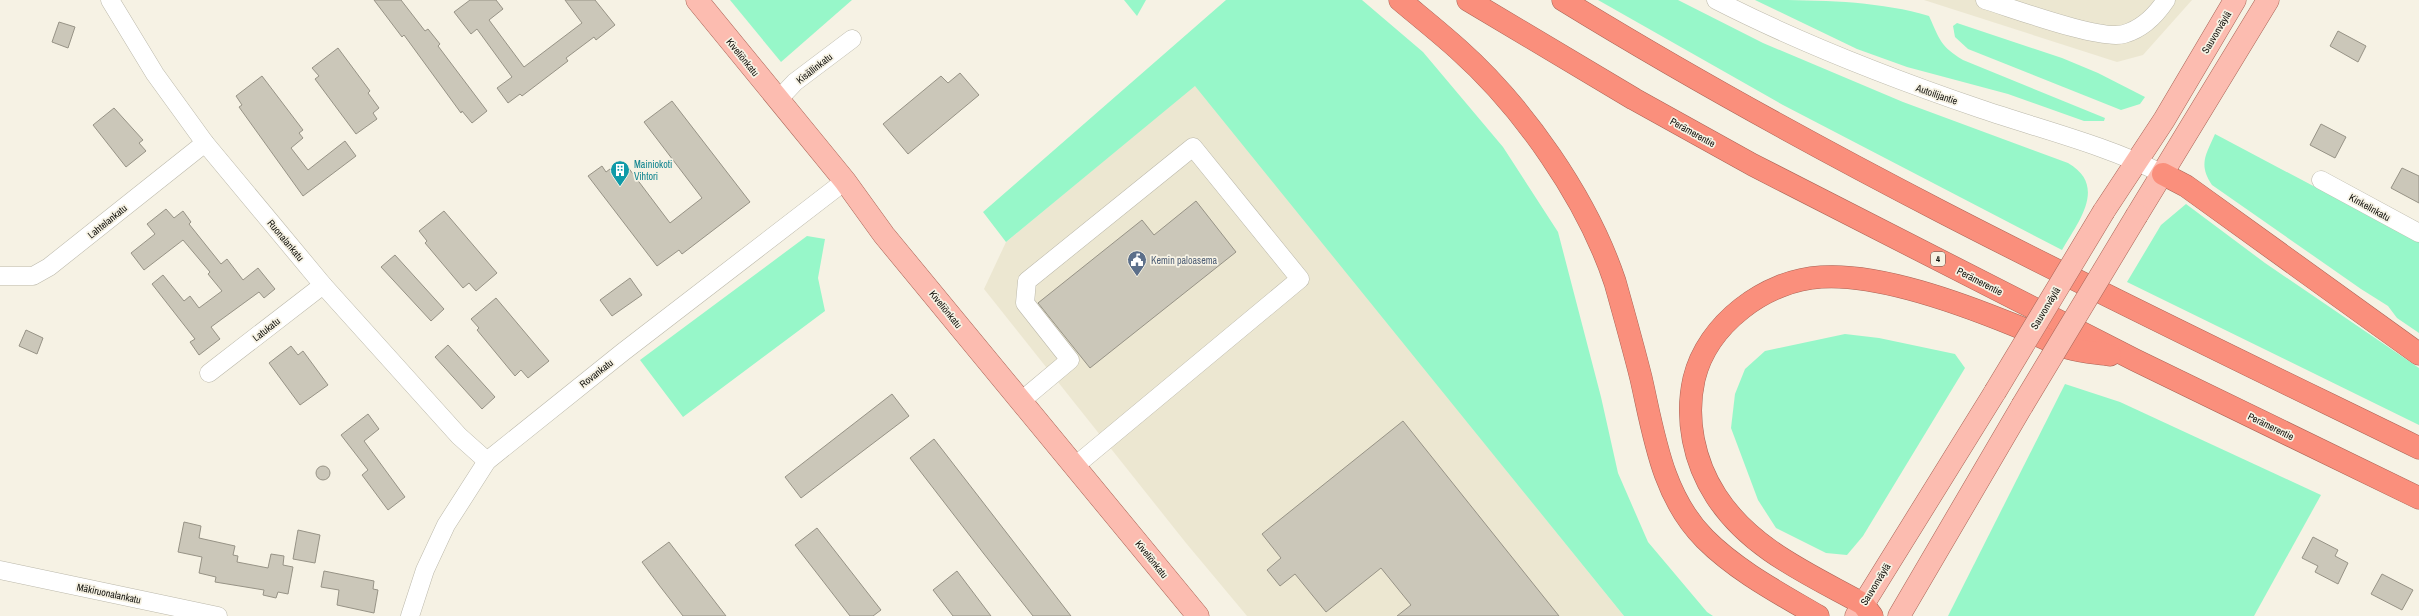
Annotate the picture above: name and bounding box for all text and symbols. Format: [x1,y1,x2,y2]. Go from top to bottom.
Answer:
street label: Sauvonväylä [2199,8,2234,56]
street label: Kiveliönkatu [723,36,762,79]
street label: Kisällinkatu [794,50,835,87]
street label: Autoilijantie [1913,81,1960,108]
street label: Perämerentie [1668,115,1718,150]
place label: Mainiokoti Vihtori [634,158,672,183]
building icon: Mainiokoti Vihtori [609,159,631,187]
street label: Kinkelinkatu [2347,191,2393,224]
street label: Lahtelankatu [85,202,130,241]
street label: Ruonalankatu [264,217,307,264]
public building icon: Kemin paloasema [1126,249,1148,277]
road number: 4 [1931,252,1945,266]
place label: Kemin paloasema [1151,254,1218,267]
street label: Perämerentie [1955,264,2005,299]
street label: Sauvonväylä [2028,284,2063,332]
street label: Kiveliönkatu [926,288,965,331]
street label: Latukatu [250,315,283,344]
street label: Rovankatu [577,356,616,391]
street label: Perämerentie [2246,410,2296,443]
street label: Kiveliönkatu [1132,538,1171,581]
street label: Sauvonväylä [1857,561,1894,608]
street label: Mäkiruonalankatu [76,580,142,607]

